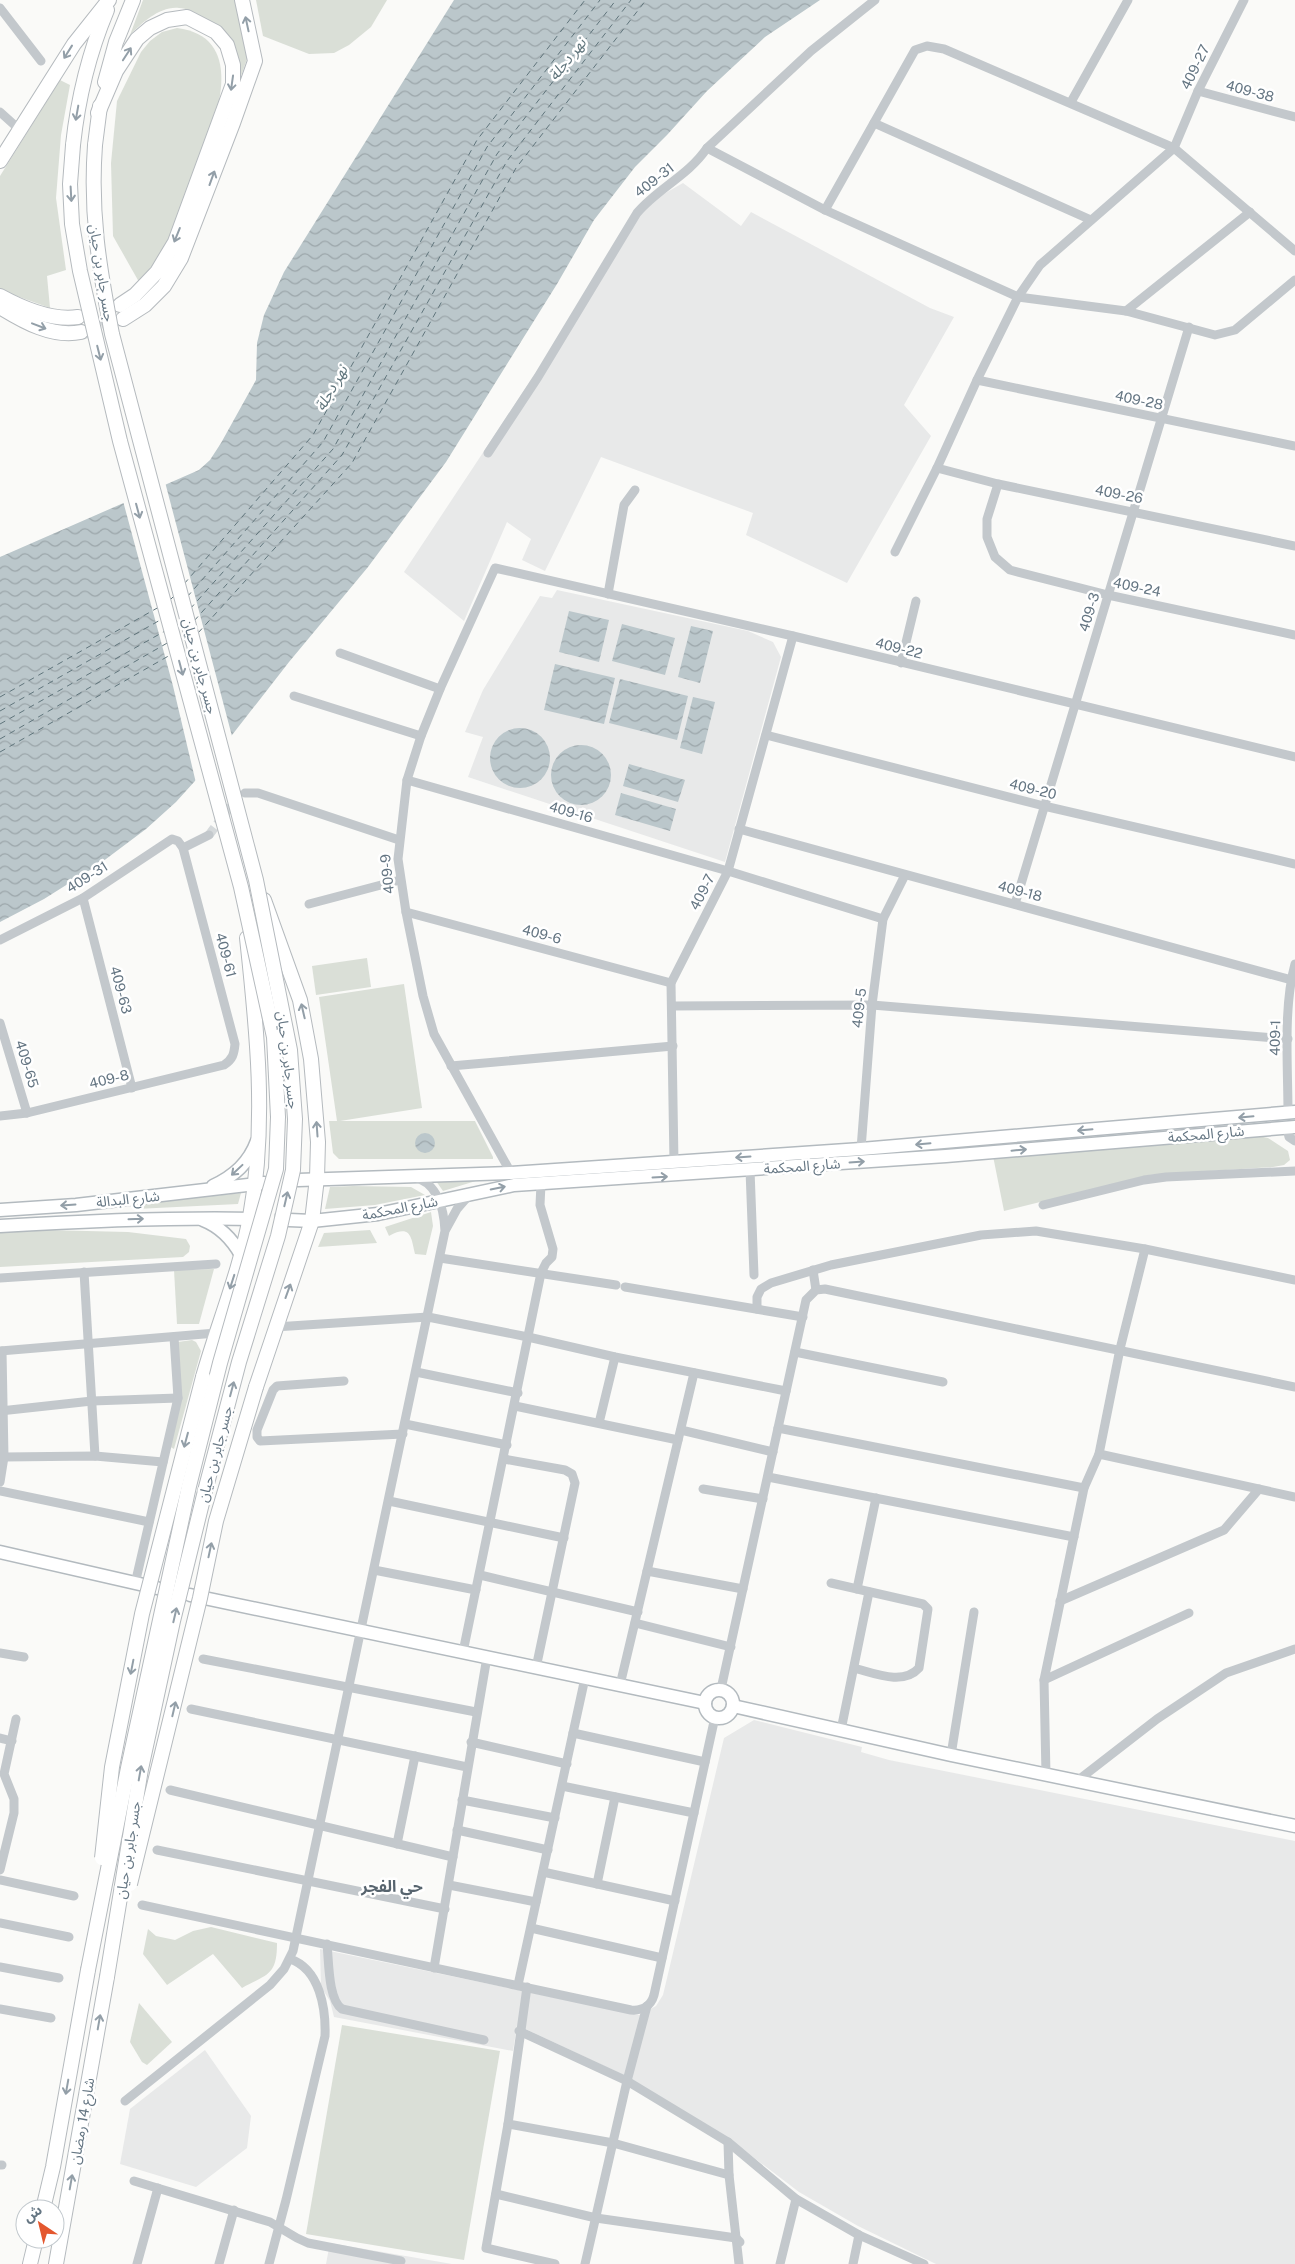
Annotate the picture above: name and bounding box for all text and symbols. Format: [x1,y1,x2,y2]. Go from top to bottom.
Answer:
one-way arrow [242,16,251,32]
water label: نهر دجلة [545,33,591,84]
street label: 409-27 [1177,42,1213,92]
one-way arrow [63,45,74,59]
one-way arrow [122,47,133,61]
one-way arrow [227,74,237,90]
street label: 409-38 [1224,77,1276,105]
one-way arrow [71,105,81,121]
street label: 409-31 [631,160,677,200]
one-way arrow [208,171,218,186]
one-way arrow [66,185,75,201]
street label: جسر جابر بن حيان [85,223,118,323]
one-way arrow [172,227,182,242]
one-way arrow [31,322,46,332]
one-way arrow [95,345,104,361]
water label: نهر دجلة [311,361,352,414]
street label: 409-28 [1114,387,1164,413]
street label: 409-26 [1094,482,1145,507]
one-way arrow [134,502,144,518]
street label: 409-24 [1112,574,1163,600]
street label: 409-3 [1075,590,1103,634]
street label: جسر جابر بن حيان [179,616,220,716]
street label: 409-22 [874,634,924,662]
one-way arrow [177,659,186,675]
street label: 409-20 [1008,775,1058,803]
street label: 409-16 [547,798,595,826]
street label: 409-9 [377,853,397,895]
street label: 409-31 [63,858,111,896]
street label: 409-7 [686,871,718,913]
street label: 409-18 [996,877,1044,905]
street label: 409-6 [521,921,564,947]
street label: 409-61 [212,931,240,979]
street label: 409-63 [107,964,135,1016]
street label: 409-5 [849,987,869,1029]
one-way arrow [298,1003,307,1019]
street label: جسر جابر بن حيان [273,1010,302,1110]
street label: 409-1 [1267,1020,1283,1056]
street label: 409-65 [12,1038,42,1090]
street label: 409-8 [87,1066,131,1092]
one-way arrow [1239,1112,1255,1121]
one-way arrow [313,1121,322,1137]
street label: شارع المحكمة [1167,1123,1245,1148]
one-way arrow [1077,1126,1093,1135]
one-way arrow [915,1139,931,1149]
one-way arrow [1011,1145,1027,1155]
one-way arrow [735,1153,751,1162]
street label: شارع المحكمة [763,1155,841,1180]
one-way arrow [849,1158,865,1167]
one-way arrow [231,1164,244,1176]
one-way arrow [652,1172,668,1181]
one-way arrow [490,1183,506,1193]
street label: شارع البدالة [95,1188,161,1213]
one-way arrow [282,1192,291,1208]
street label: شارع المحكمة [361,1193,440,1226]
one-way arrow [61,1201,77,1210]
one-way arrow [128,1215,144,1224]
one-way arrow [227,1274,236,1290]
one-way arrow [284,1284,293,1299]
one-way arrow [228,1382,237,1398]
street label: جسر جابر بن حيان [195,1404,236,1504]
one-way arrow [181,1432,190,1448]
one-way arrow [206,1543,215,1559]
one-way arrow [170,1607,180,1623]
one-way arrow [127,1658,136,1674]
one-way arrow [170,1701,179,1717]
one-way arrow [136,1766,146,1782]
street label: جسر جابر بن حيان [112,1800,145,1900]
district label: حي الفجر [360,1877,423,1899]
one-way arrow [95,2014,105,2030]
street label: شارع 14 رمضان [67,2077,100,2166]
one-way arrow [62,2079,72,2095]
one-way arrow [67,2174,77,2190]
north arrow [15,2199,65,2249]
text: ش [20,2201,45,2225]

